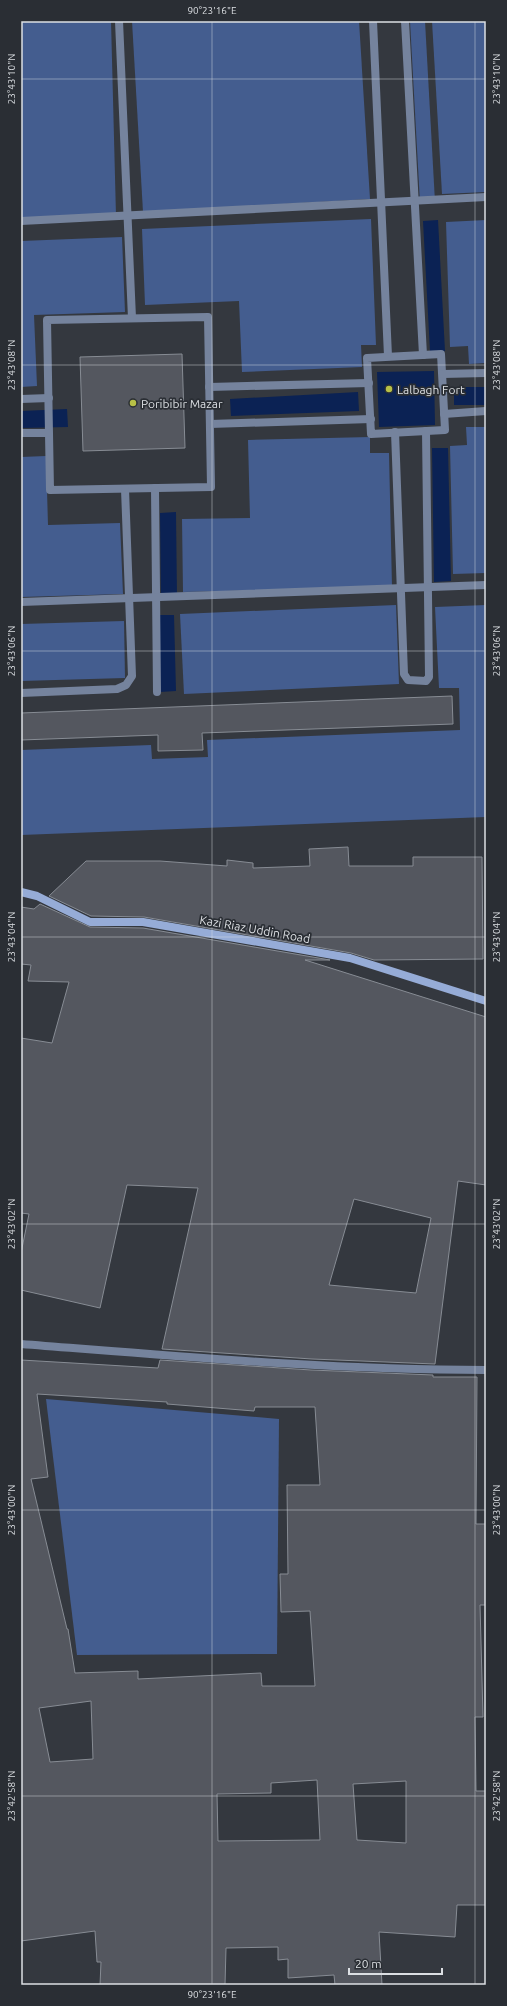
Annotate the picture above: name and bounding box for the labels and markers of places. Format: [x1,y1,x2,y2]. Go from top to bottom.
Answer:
place label: Lalbagh Fort [397,383,465,396]
marker: Lalbagh Fort [384,384,394,394]
place label: Poribibir Mazar [141,397,223,410]
marker: Poribibir Mazar [128,398,138,408]

